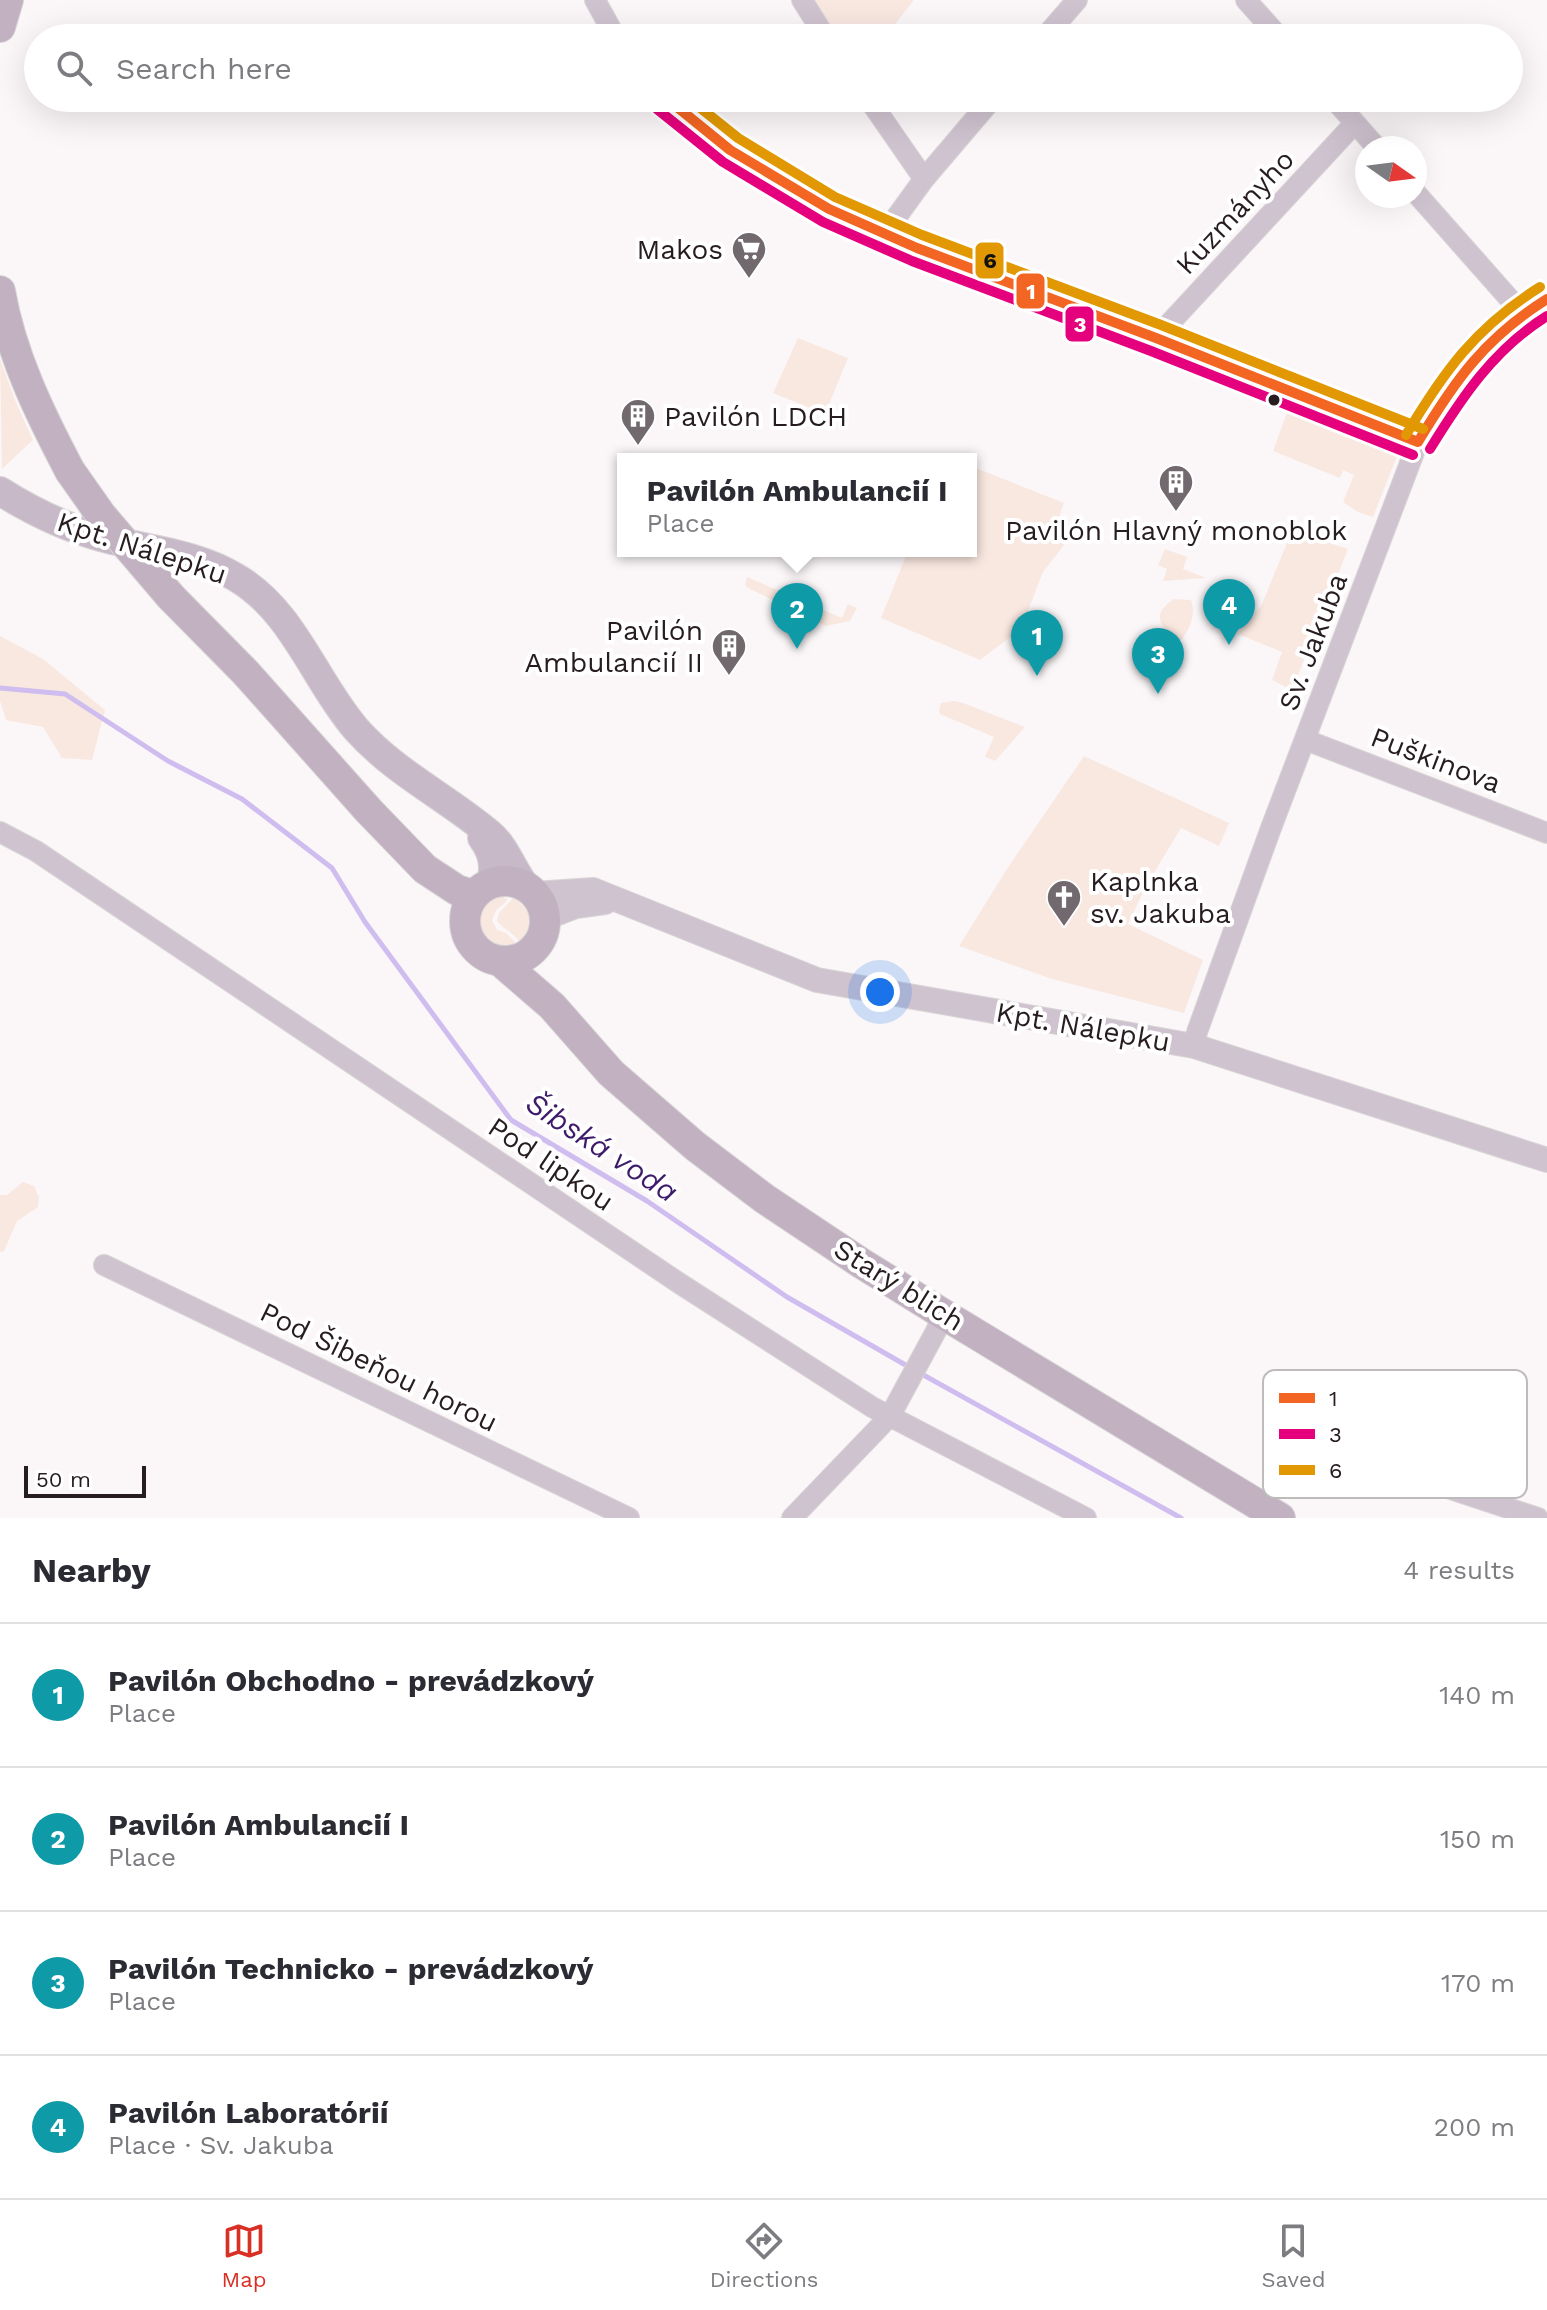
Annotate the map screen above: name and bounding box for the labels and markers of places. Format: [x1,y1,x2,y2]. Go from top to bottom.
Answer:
supermarket icon: Makos [730,230,768,280]
place label: Makos [636,233,723,266]
unlabelled marker [1266,392,1282,408]
building icon: Pavilón LDCH [619,397,657,447]
place label: Pavilón LDCH [664,400,847,433]
building icon: Pavilón Hlavný monoblok [1157,463,1195,513]
place label: Pavilón Hlavný monoblok [1005,514,1347,547]
pin: 4 [1203,579,1255,645]
pin: 2 [771,583,823,649]
pin: 1 [1011,610,1063,676]
place label: Pavilón Ambulancií II [525,614,703,679]
building icon: Pavilón Ambulancií II [710,627,748,677]
pin: 3 [1132,628,1184,694]
place label: Kaplnka sv. Jakuba [1090,865,1231,930]
church icon: Kaplnka sv. Jakuba [1045,878,1083,928]

